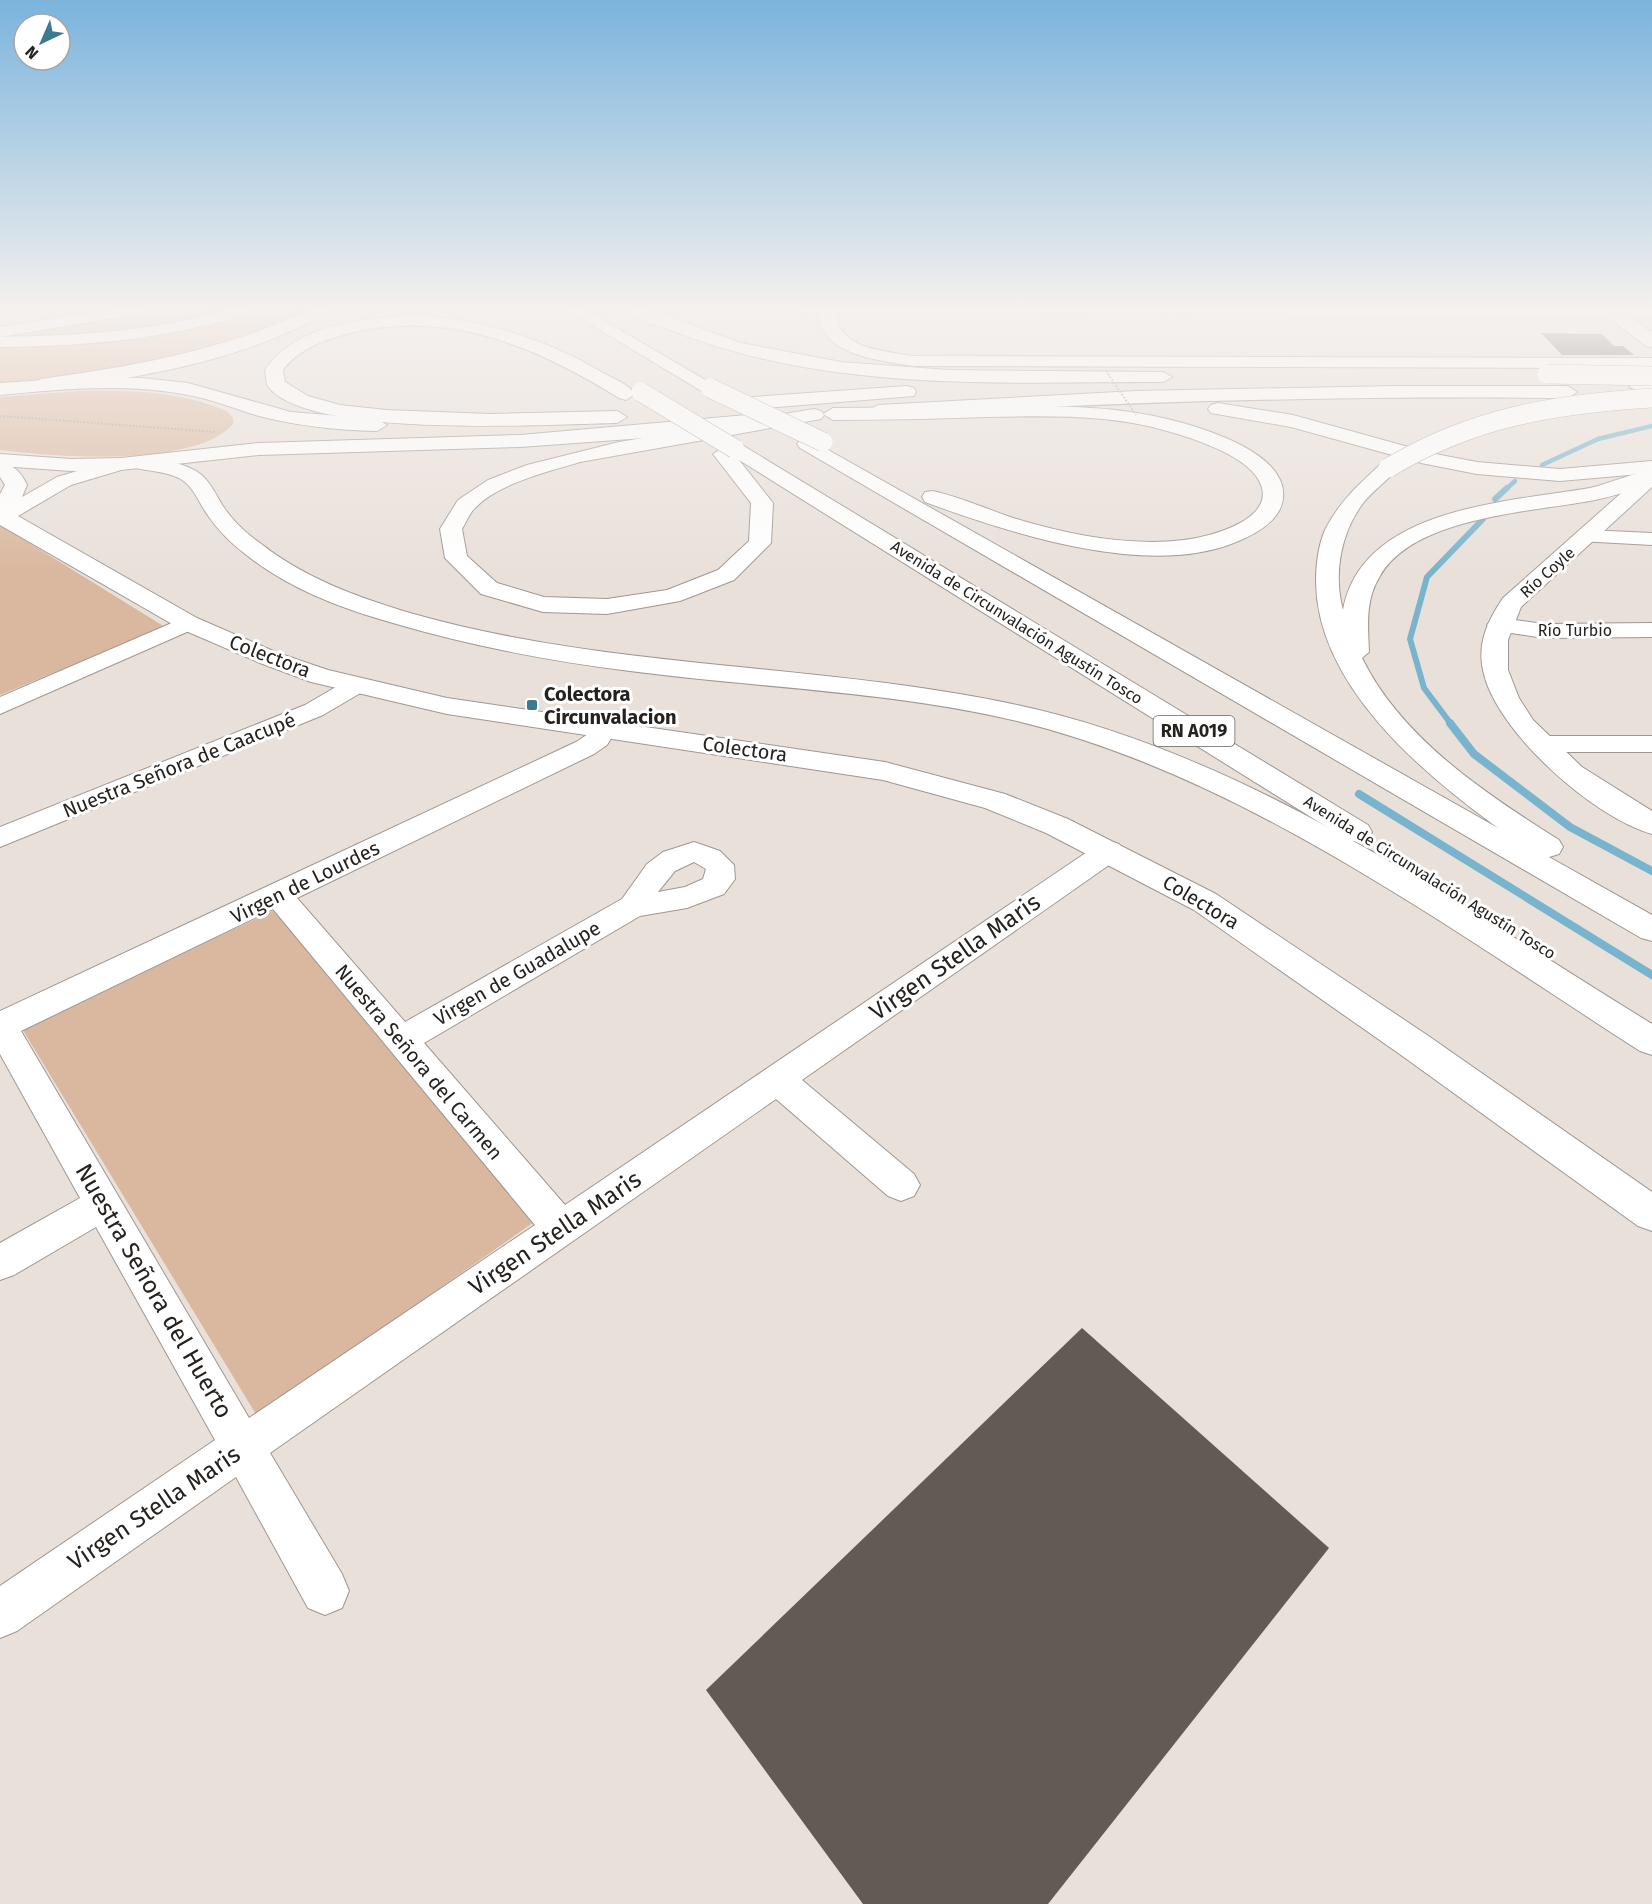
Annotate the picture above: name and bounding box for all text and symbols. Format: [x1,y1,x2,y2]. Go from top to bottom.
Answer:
north arrow [12,12,72,72]
text: N [22,42,42,63]
street label: Avenida de Circunvalación Agustín Tosco [887,537,1146,708]
street label: Río Coyle [1516,543,1579,602]
street label: Río Turbio [1538,621,1612,640]
street label: Colectora [226,630,314,682]
place label: Colectora Circunvalacion [544,682,677,729]
marker: Colectora Circunvalacion [525,698,539,712]
street label: Nuestra Señora de Caacupé [59,707,299,823]
road number: RN A019 [1154,716,1234,746]
street label: Colectora [701,731,789,767]
street label: Avenida de Circunvalación Agustín Tosco [1300,792,1559,963]
street label: Virgen de Lourdes [227,836,383,928]
street label: Colectora [1158,870,1244,934]
street label: Virgen Stella Maris [864,888,1046,1026]
street label: Virgen de Guadalupe [429,916,605,1030]
street label: Nuestra Señora del Carmen [330,959,508,1165]
street label: Nuestra Señora del Huerto [70,1159,238,1423]
street label: Virgen Stella Maris [464,1165,646,1301]
street label: Virgen Stella Maris [63,1440,245,1576]

